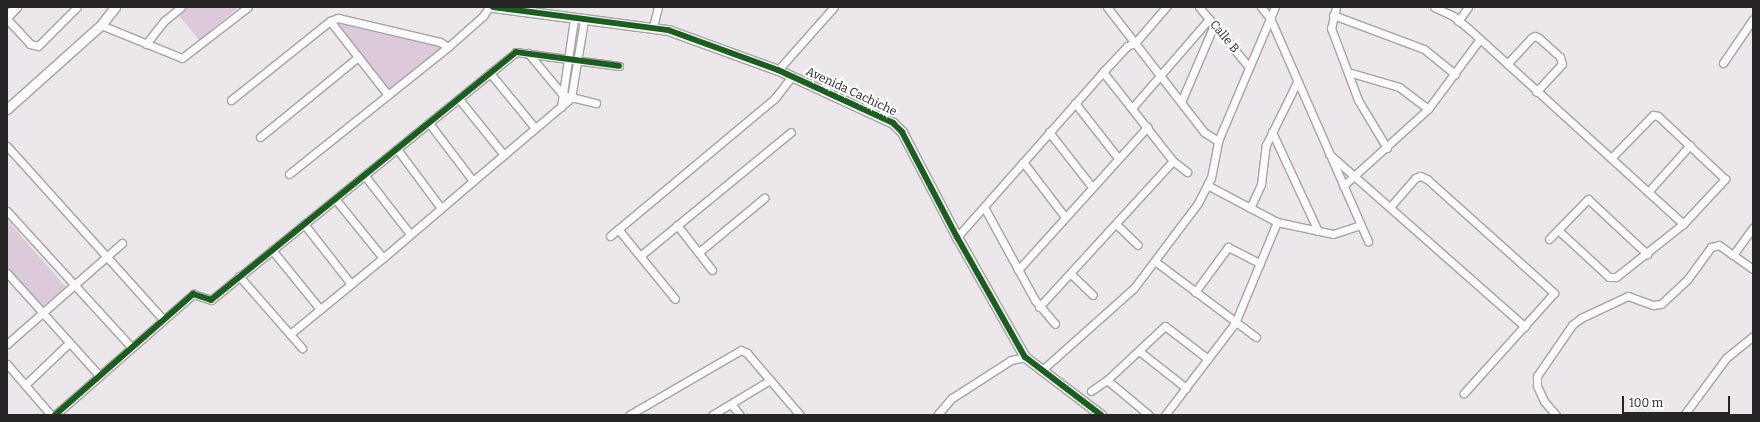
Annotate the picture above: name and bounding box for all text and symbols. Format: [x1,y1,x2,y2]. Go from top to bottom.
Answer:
street label: Calle B [1206,18,1242,56]
street label: Avenida Cachiche [803,65,899,119]
scale bar [1624,388,1732,414]
text: 100 m [1629,396,1663,410]

